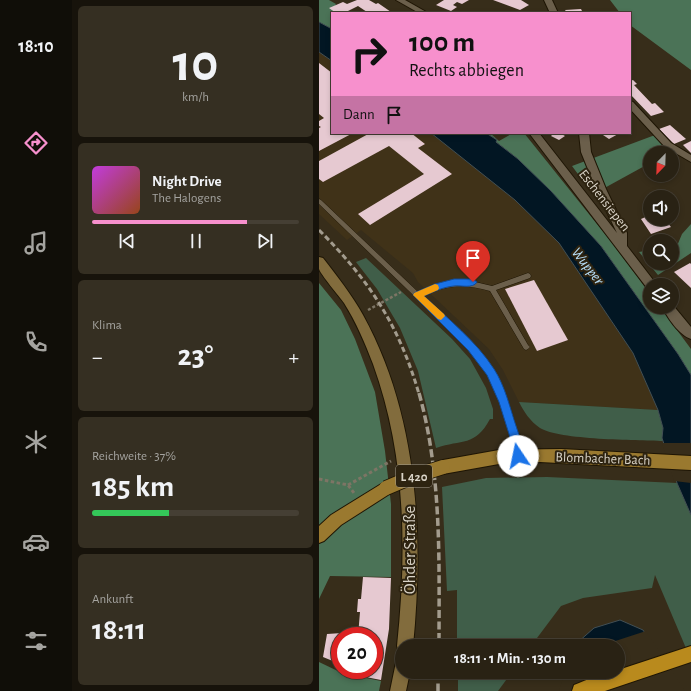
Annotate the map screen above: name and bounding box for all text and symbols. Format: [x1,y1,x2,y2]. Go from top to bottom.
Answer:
icon: right [343,28,395,80]
text: 100 m [409,29,475,57]
text: 18:10 [18,38,54,56]
text: 10 [173,38,218,90]
text: Rechts abbiegen [409,62,524,80]
text: km/h [182,91,209,104]
icon: arrive [383,104,405,126]
text: Dann [343,107,375,122]
icon: directions [22,129,50,157]
north arrow [643,146,679,182]
map controls [643,146,679,314]
street label: Eschensiepen [576,167,633,234]
text: Night Drive [152,174,222,189]
button: sound [643,190,679,226]
text: The Halogens [152,192,221,205]
icon: music [22,229,50,257]
icon: previous [116,230,138,252]
icon: pause [185,230,207,252]
icon: next [254,230,276,252]
button: search [643,234,679,270]
pin [456,241,490,282]
water label: Wupper [569,245,607,289]
icon: arrive [462,247,484,269]
button: layers [643,278,679,314]
text: Klima [92,319,122,332]
icon: phone [22,328,50,356]
text: 23° [178,341,213,371]
text: − [92,346,103,368]
text: + [288,346,299,368]
icon: climate [22,428,50,456]
position arrow [497,435,539,477]
text: Reichweite · 37% [92,450,176,463]
street label: Blombacher Bach [555,450,651,468]
road number: L 420 [396,465,432,487]
text: 185 km [92,472,174,502]
street label: Öhder Straße [400,506,418,594]
icon: car [22,528,50,556]
text: Ankunft [92,593,133,606]
text: 18:11 [92,615,146,645]
icon: filters [22,627,50,655]
speed limit sign: 20 [331,627,383,679]
text: 18:11 · 1 Min. · 130 m [454,651,566,666]

